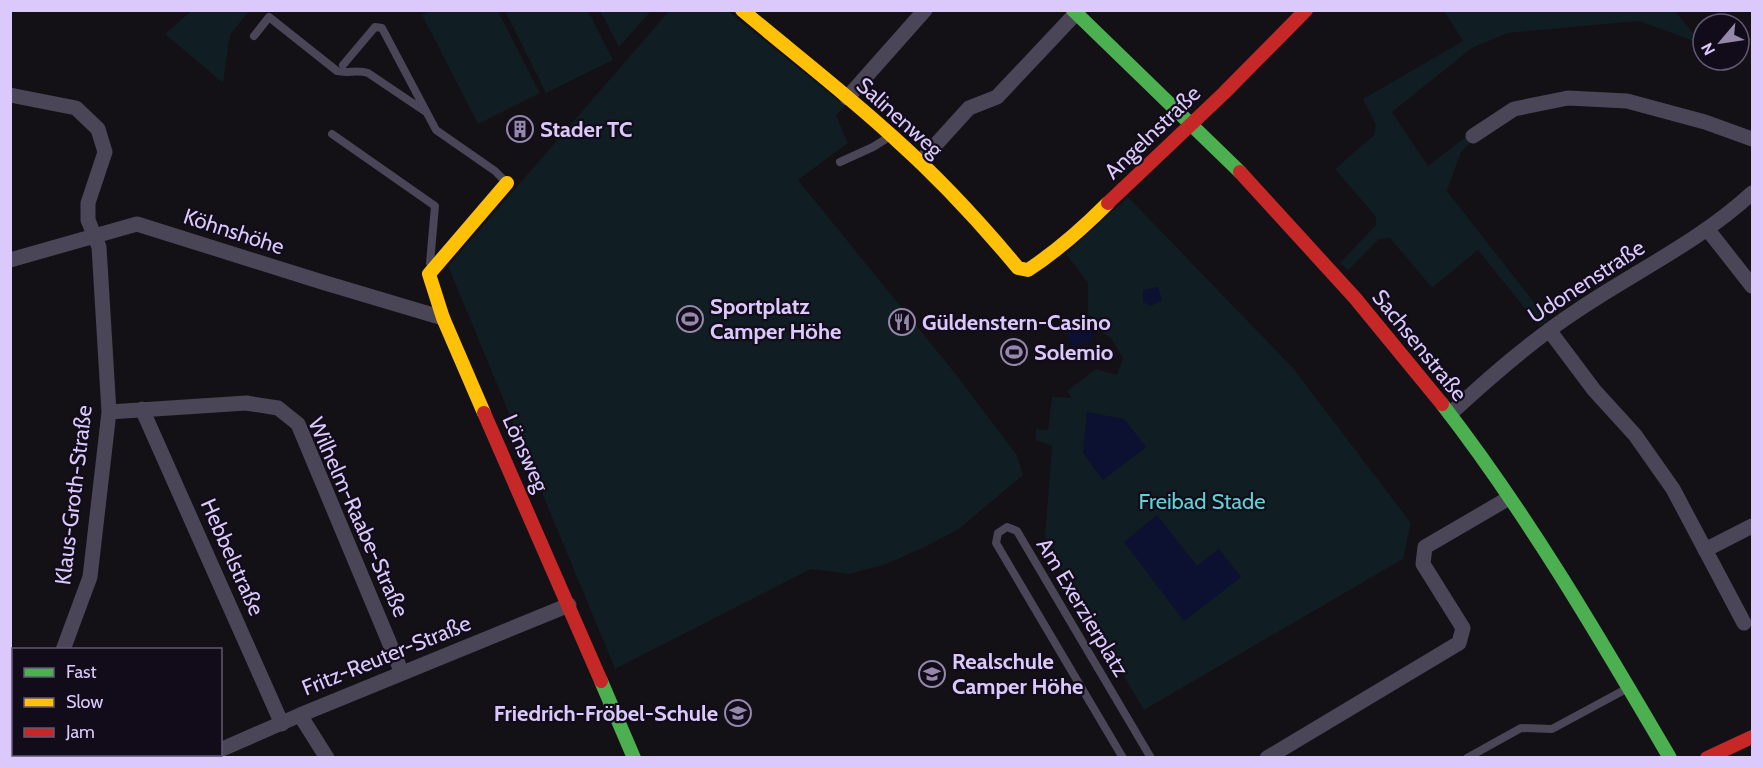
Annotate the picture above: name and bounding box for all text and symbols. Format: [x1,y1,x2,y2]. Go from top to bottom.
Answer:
north arrow [1691,12,1751,72]
text: N [1697,39,1719,59]
street label: Salinenweg [851,72,949,164]
street label: Angelnstraße [1099,80,1206,185]
building icon: Stader TC [505,114,535,144]
place label: Stader TC [540,116,632,143]
street label: Köhnshöhe [180,203,288,260]
street label: Udonenstraße [1523,234,1650,329]
street label: Sachsenstraße [1366,284,1473,407]
place label: Sportplatz Camper Höhe [710,293,841,345]
sports icon: Sportplatz Camper Höhe [675,304,705,334]
restaurant icon: Güldenstern-Casino [887,307,917,337]
place label: Güldenstern-Casino [922,309,1111,336]
sports icon: Solemio [999,337,1029,367]
place label: Solemio [1034,339,1113,366]
street label: Klaus-Groth-Straße [49,404,98,587]
street label: Lönsweg [496,410,555,497]
street label: Wilhelm-Raabe-Straße [302,413,415,621]
park label: Freibad Stade [1138,488,1266,515]
street label: Hebbelstraße [195,495,270,620]
street label: Am Exerzierplatz [1031,533,1135,682]
street label: Fritz-Reuter-Straße [298,609,475,702]
legend [12,648,222,756]
place label: Realschule Camper Höhe [952,648,1083,700]
school or university icon: Realschule Camper Höhe [917,659,947,689]
text: Fast [66,661,97,683]
text: Slow [66,691,103,713]
school or university icon: Friedrich-Fröbel-Schule [723,698,753,728]
place label: Friedrich-Fröbel-Schule [494,700,718,727]
text: Jam [65,721,95,743]

